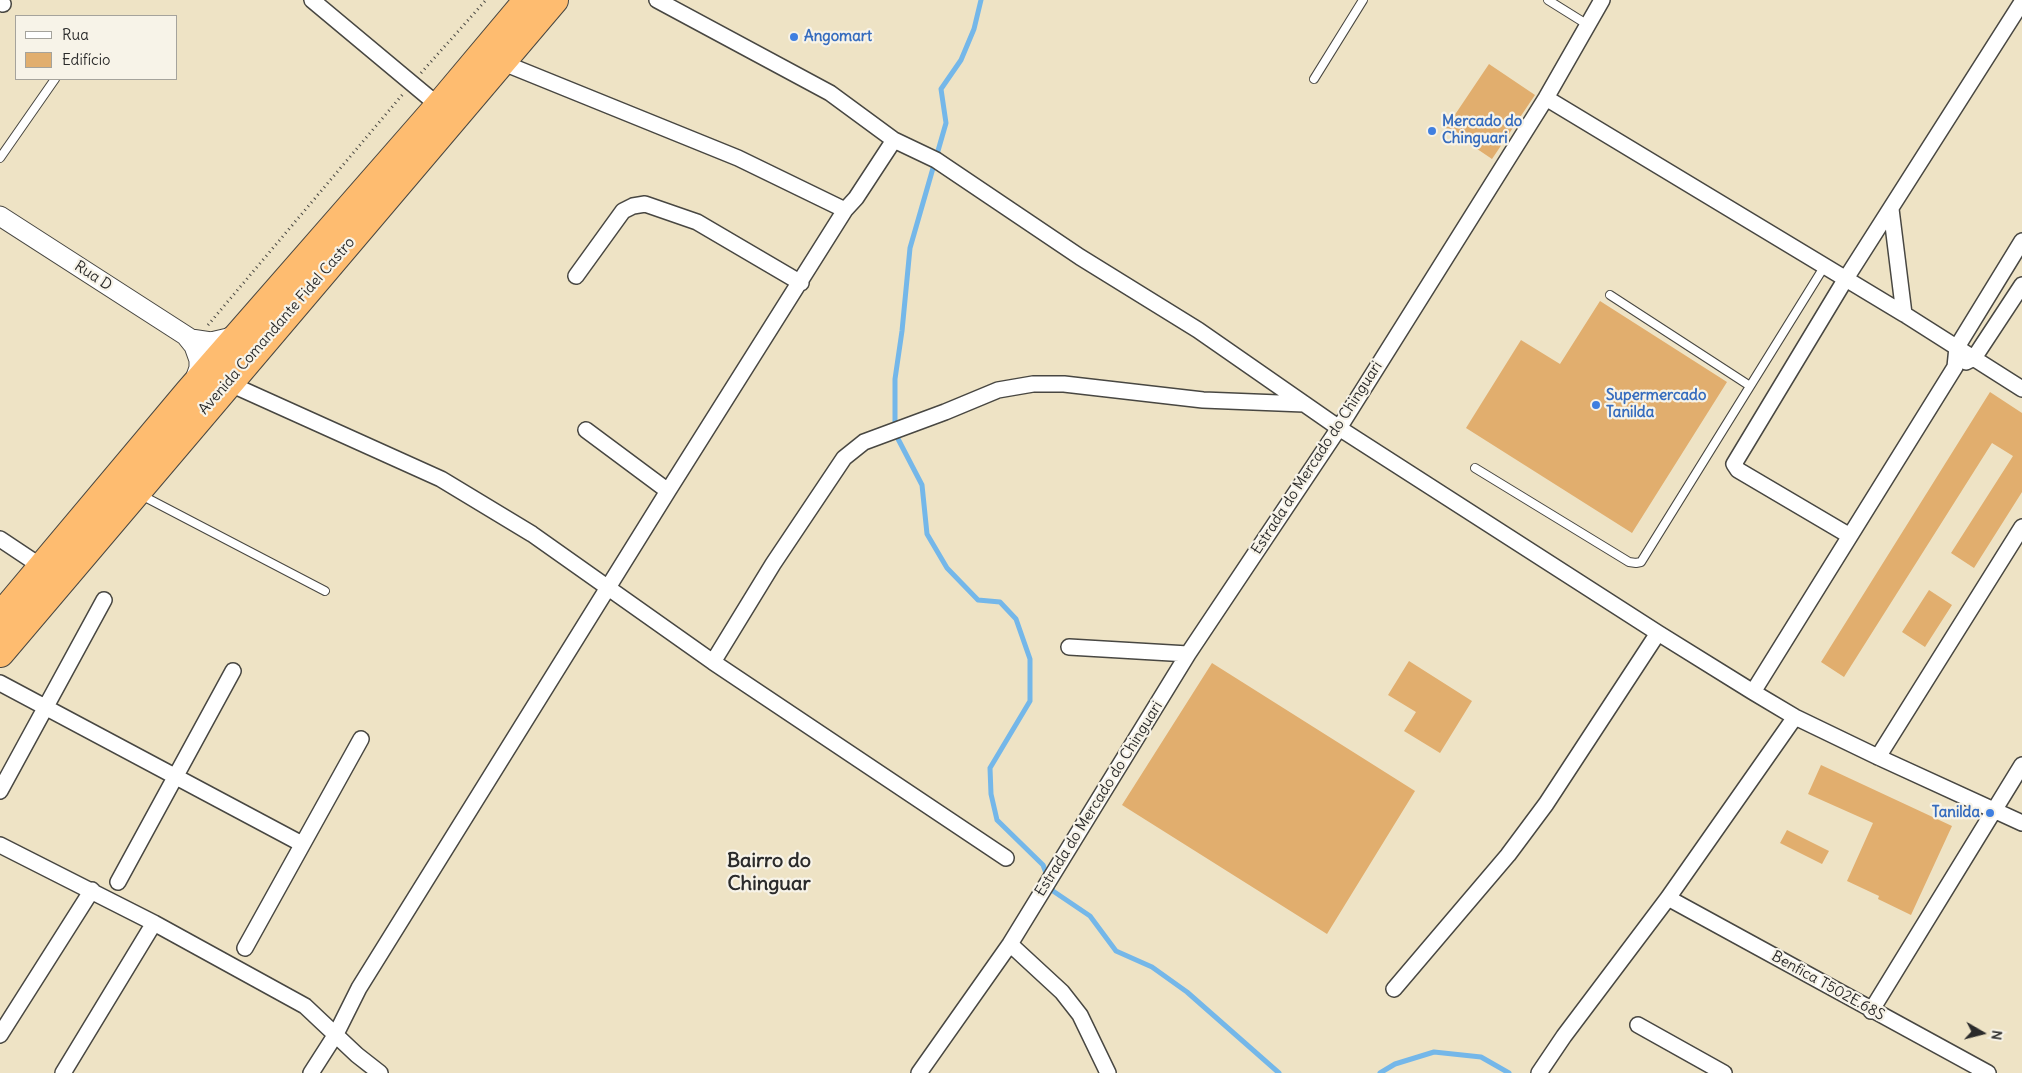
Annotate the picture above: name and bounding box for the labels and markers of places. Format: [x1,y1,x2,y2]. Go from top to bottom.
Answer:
place label: Angomart [804,28,872,46]
marker: Angomart [788,31,800,43]
place label: Mercado do Chinguari [1442,113,1522,148]
marker: Mercado do Chinguari [1426,125,1438,137]
place label: Supermercado Tanilda [1606,387,1706,422]
marker: Supermercado Tanilda [1590,399,1602,411]
place label: Tanilda [1932,804,1980,822]
marker: Tanilda [1984,807,1996,819]

